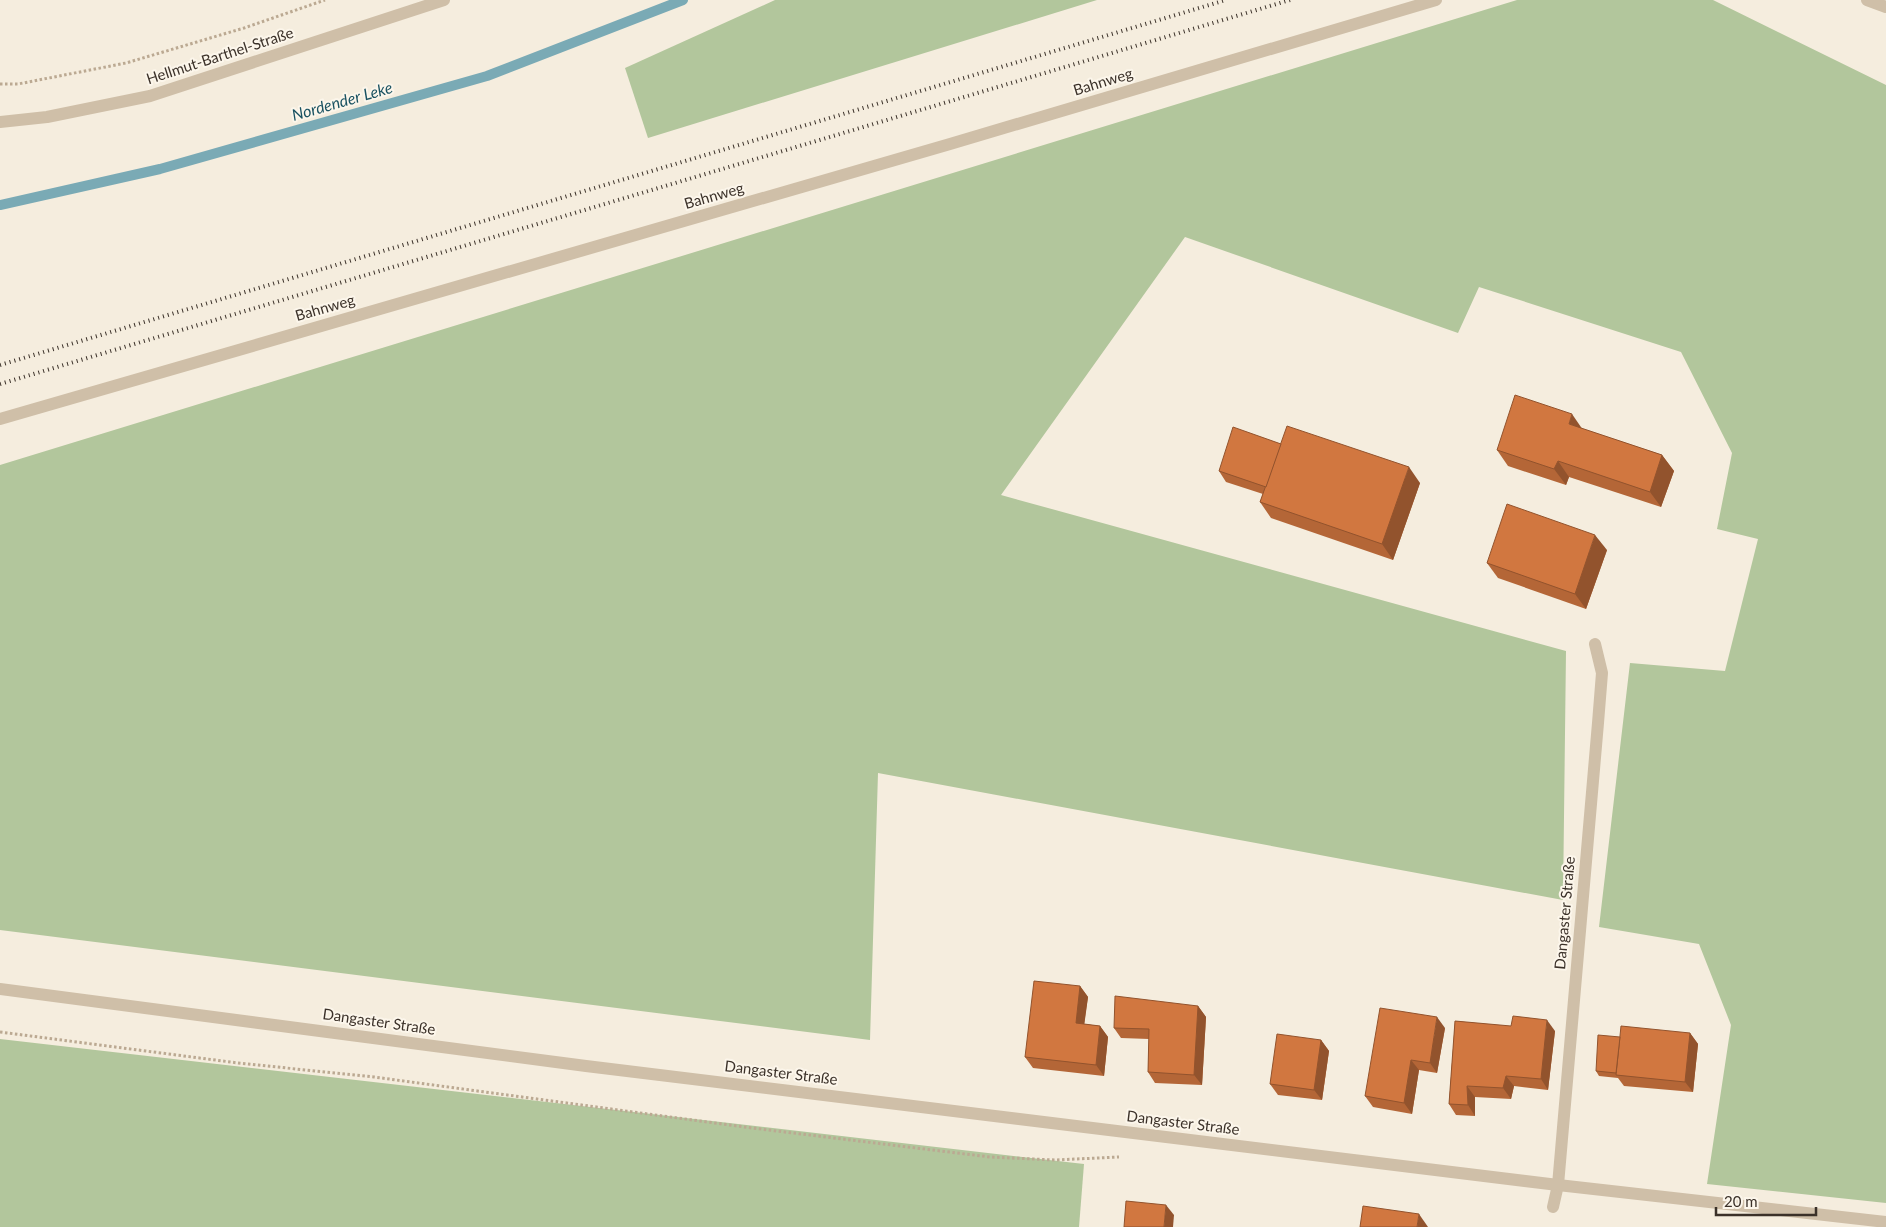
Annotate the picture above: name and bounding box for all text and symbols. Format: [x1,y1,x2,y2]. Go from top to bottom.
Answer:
street label: Hellmut-Barthel-Straße [144,23,296,87]
street label: Bahnweg [1071,63,1135,99]
water label: Nordender Leke [289,77,395,124]
street label: Bahnweg [682,178,746,212]
street label: Bahnweg [293,290,357,324]
street label: Dangaster Straße [1550,855,1578,970]
street label: Dangaster Straße [322,1004,437,1038]
street label: Dangaster Straße [724,1056,839,1088]
street label: Dangaster Straße [1126,1106,1241,1138]
scale bar [1716,1184,1816,1216]
text: 20 m [1724,1192,1758,1210]

